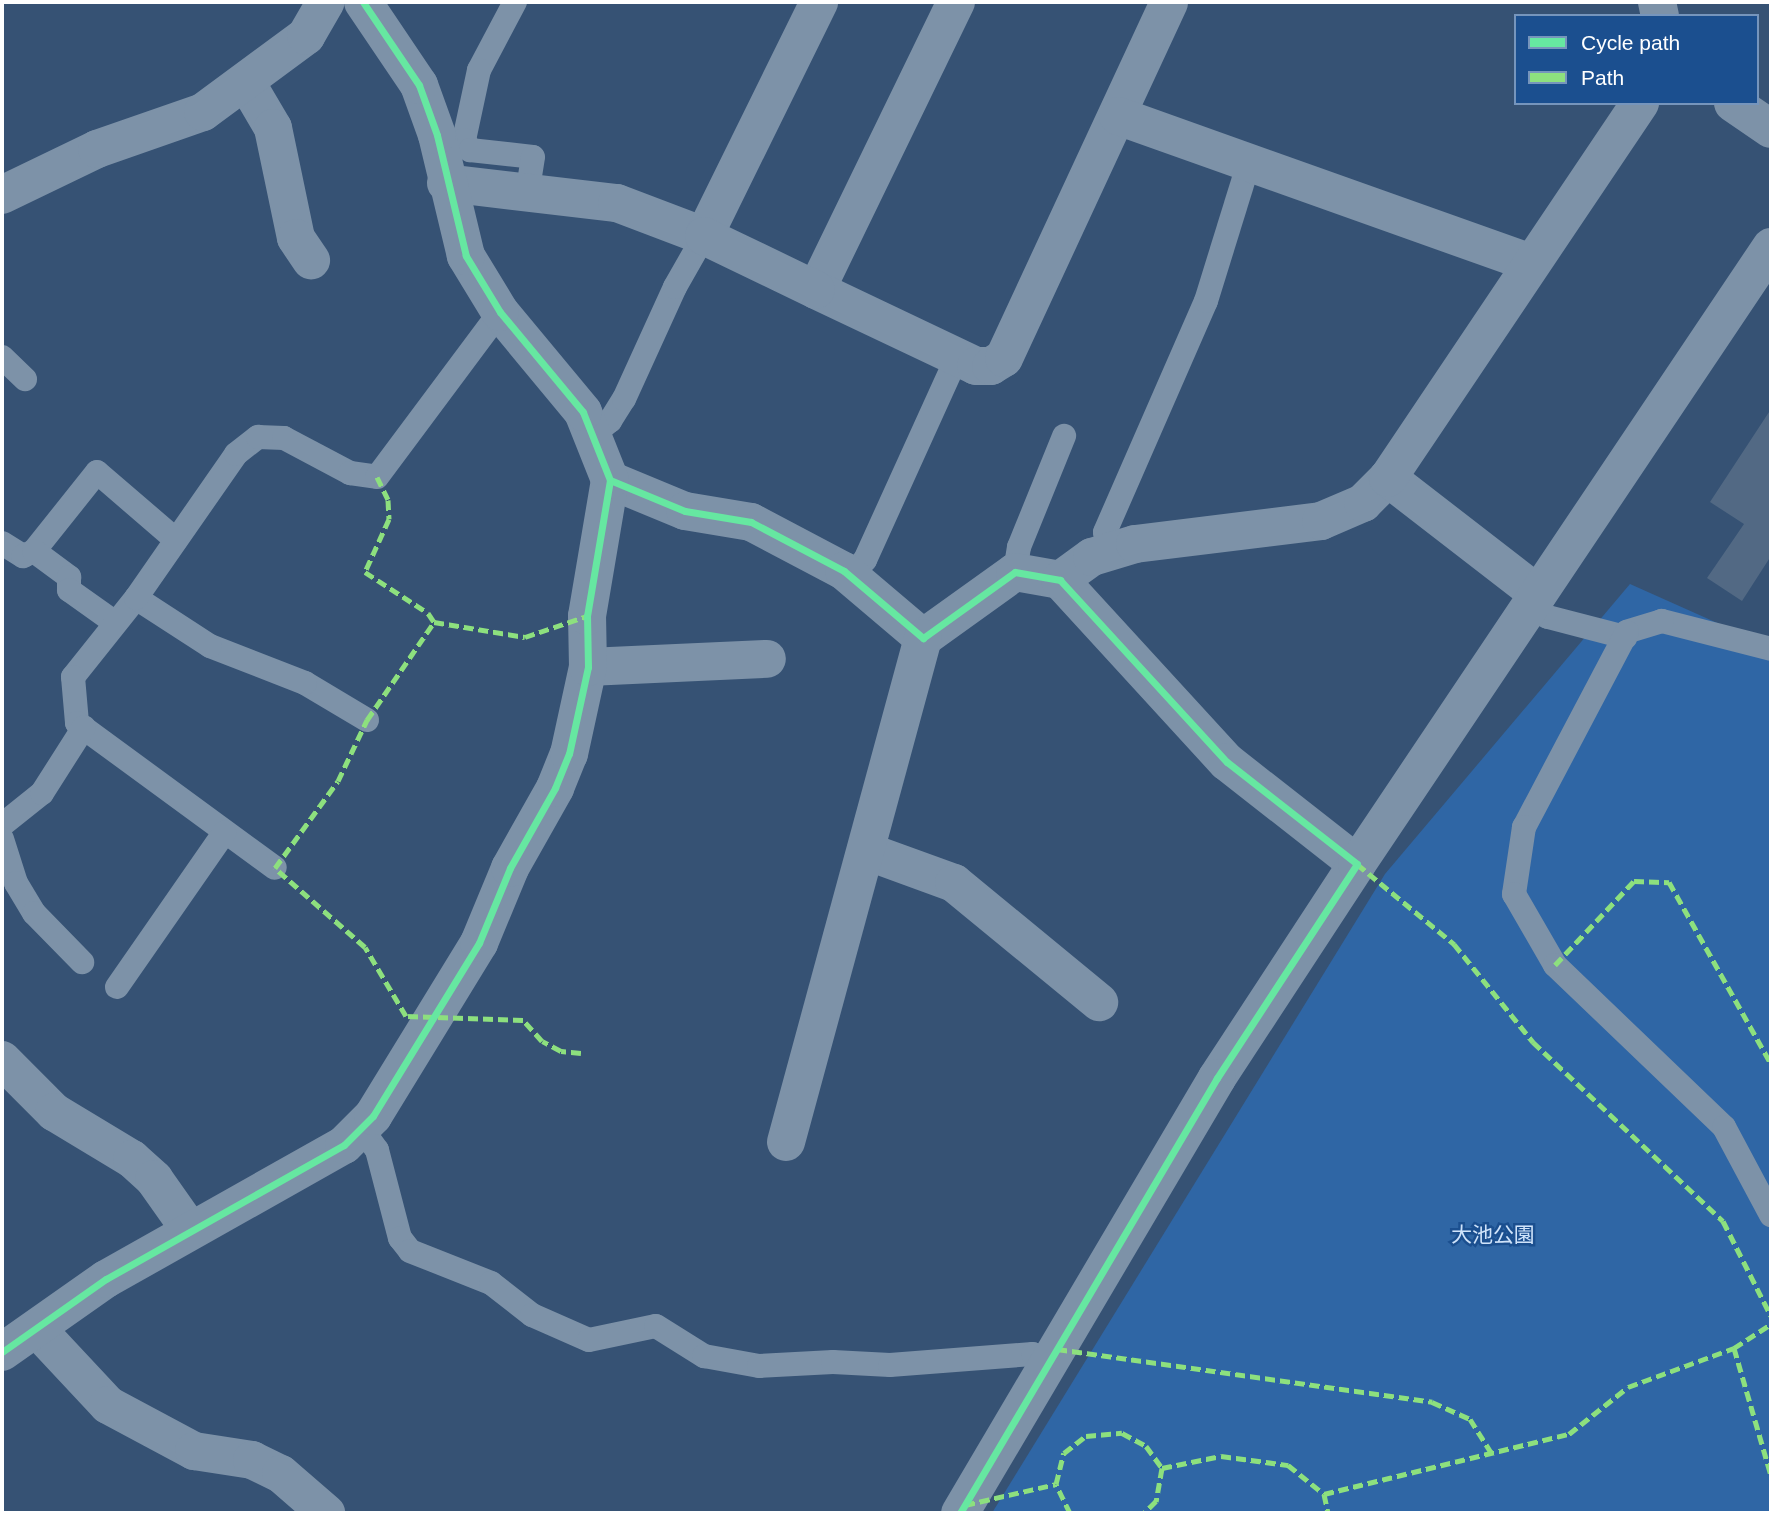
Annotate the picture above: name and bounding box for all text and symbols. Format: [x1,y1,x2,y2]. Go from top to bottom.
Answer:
legend [1514,14,1759,105]
text: Cycle path [1581,31,1680,54]
text: Path [1581,66,1624,89]
park label: 大池公園 [1451,1222,1535,1248]

